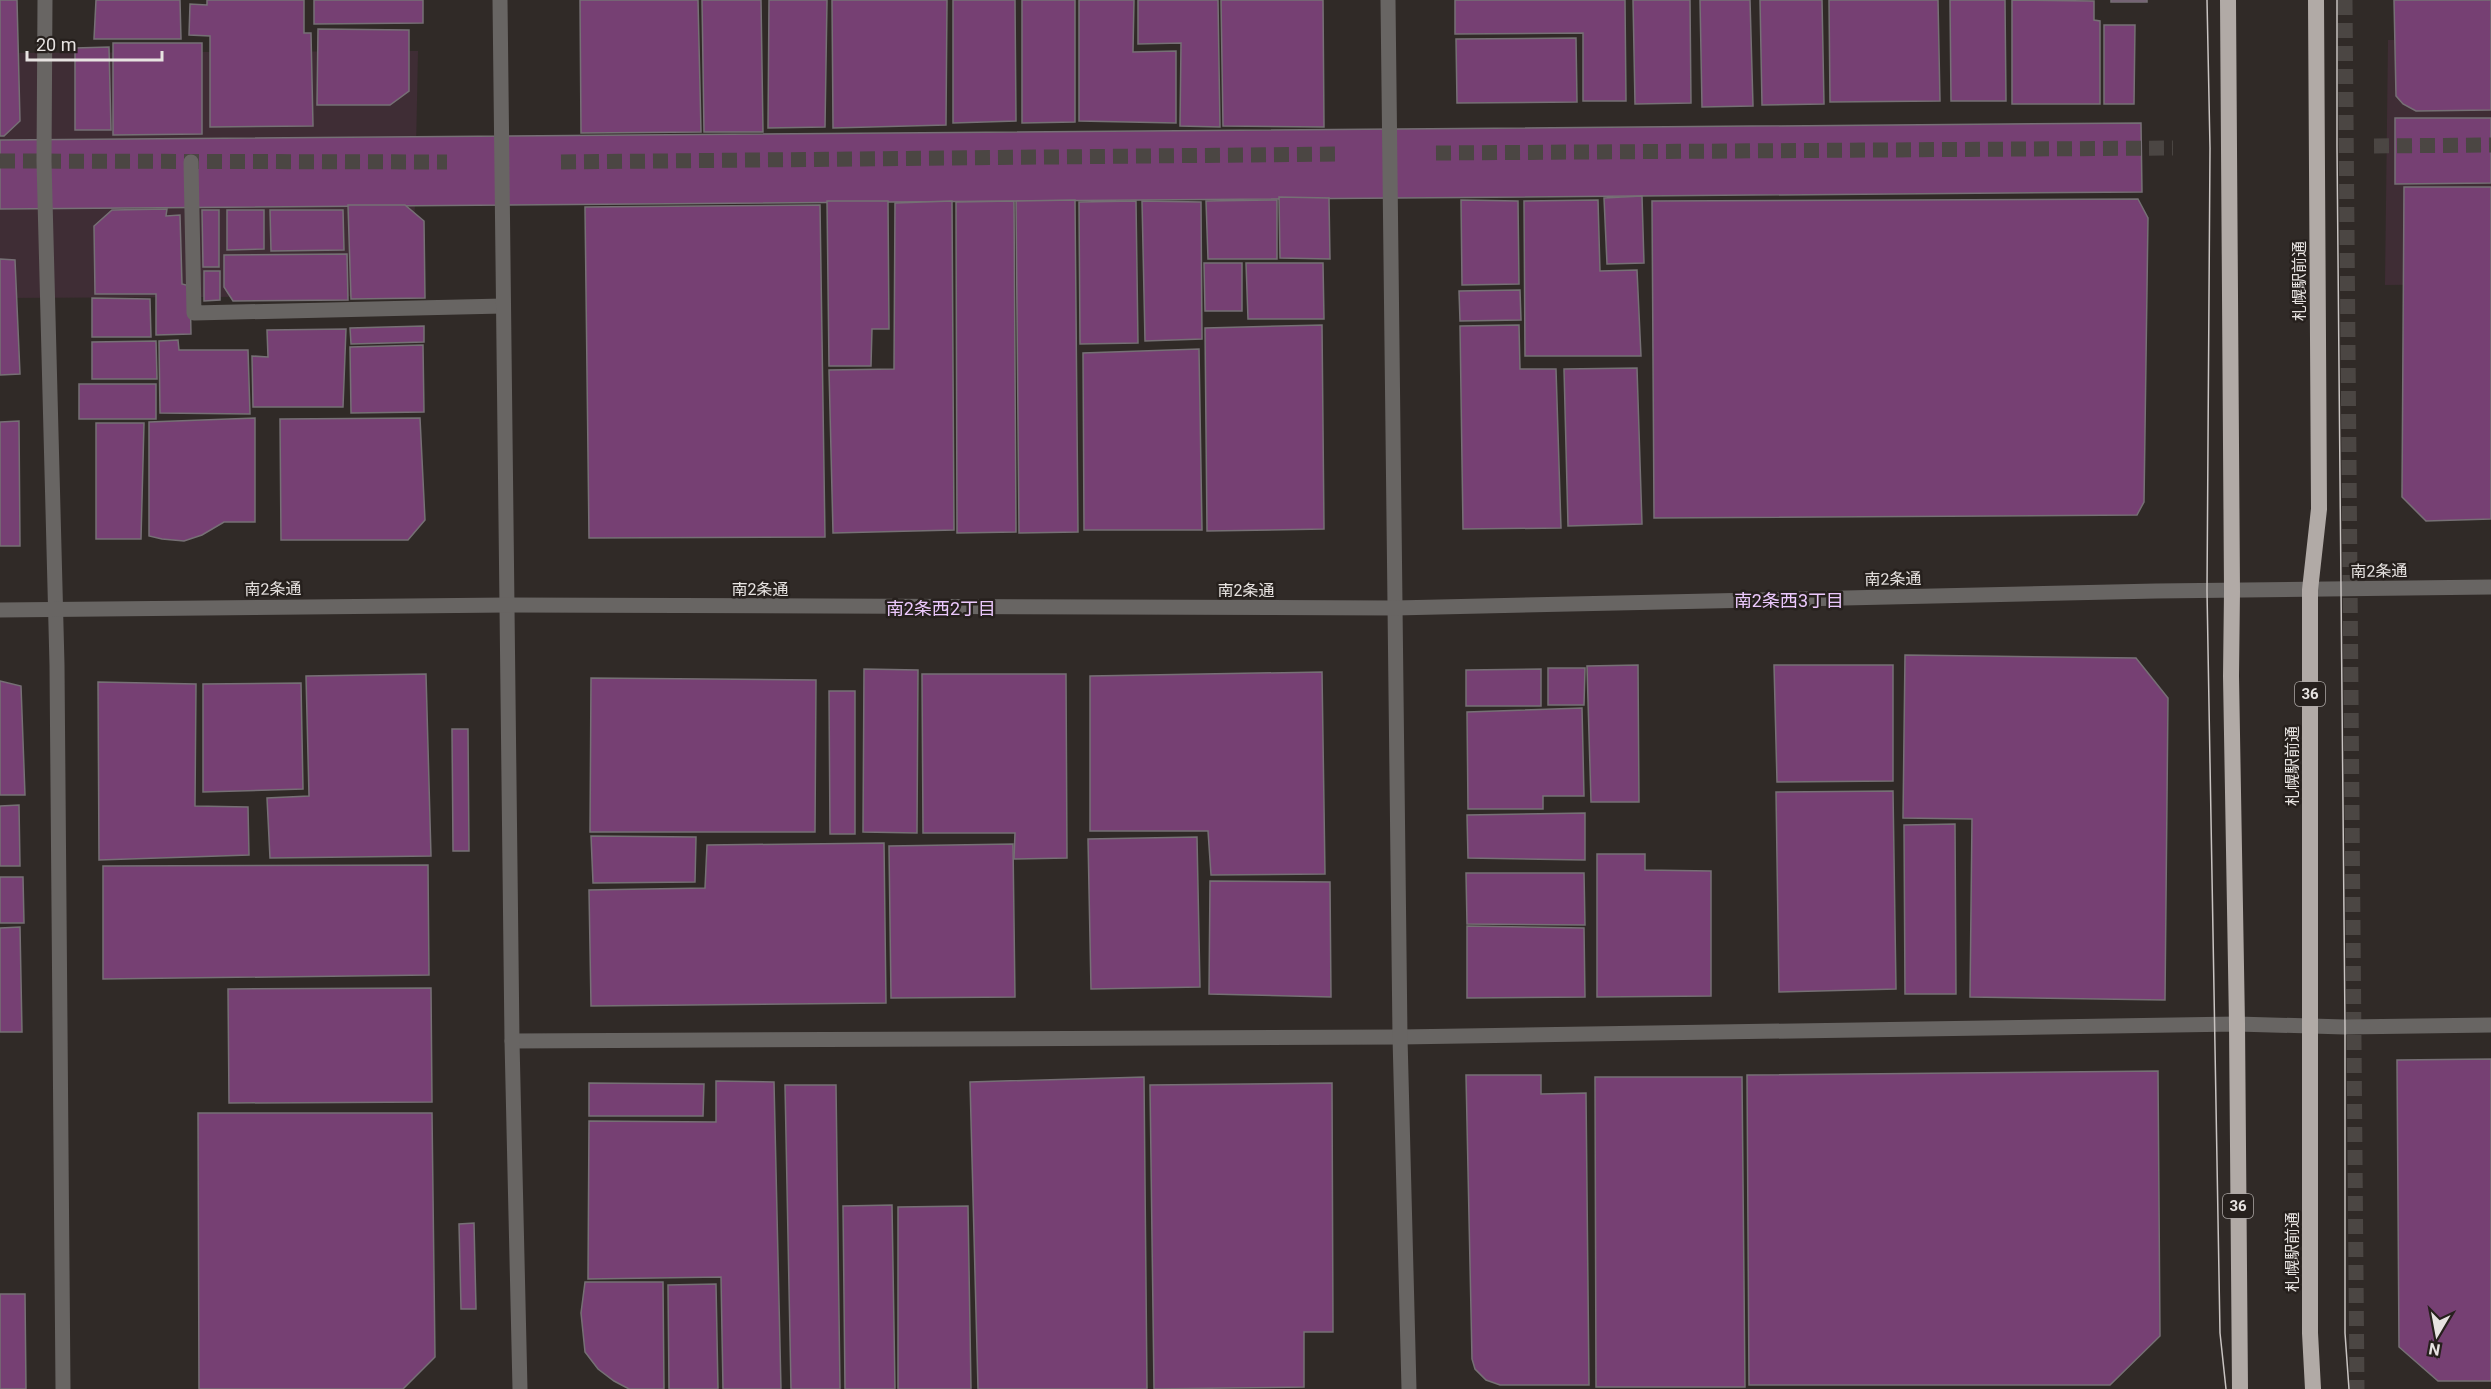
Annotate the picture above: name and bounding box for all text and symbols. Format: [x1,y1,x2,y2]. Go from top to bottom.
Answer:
scale bar [27,24,162,62]
text: 20 m [36,34,76,55]
street label: 札幌駅前通 [2290,241,2309,321]
street label: 南2条通 [2350,561,2408,581]
street label: 南2条通 [1864,569,1922,589]
street label: 南2条通 [244,579,302,599]
street label: 南2条通 [732,580,789,599]
street label: 南2条通 [1218,581,1275,600]
district label: 南2条西3丁目 [1734,590,1844,611]
district label: 南2条西2丁目 [886,598,996,619]
road number: 36 [2295,682,2325,706]
street label: 札幌駅前通 [2283,726,2302,806]
road number: 36 [2223,1194,2253,1218]
street label: 札幌駅前通 [2283,1212,2302,1292]
north arrow [2407,1305,2467,1365]
text: N [2427,1339,2442,1360]

